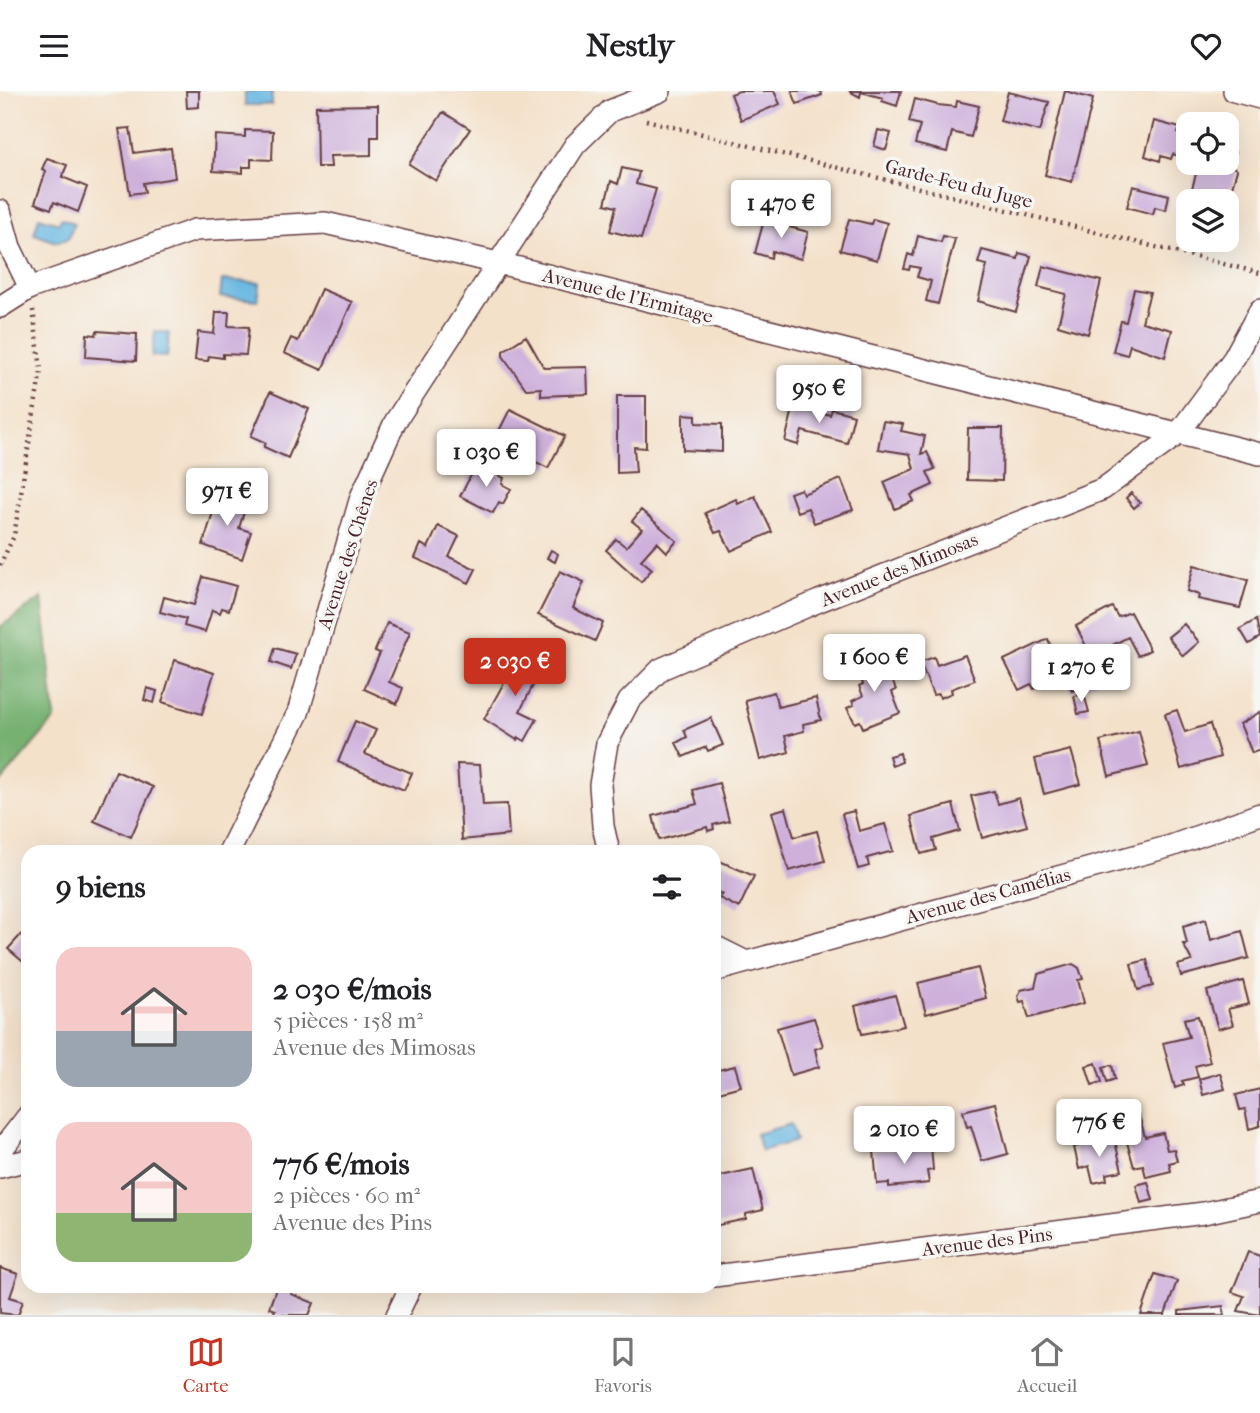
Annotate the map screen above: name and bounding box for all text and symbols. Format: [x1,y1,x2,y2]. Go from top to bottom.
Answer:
icon: menu [35,27,73,65]
text: Nestly [586,27,674,64]
icon: heart [1187,27,1225,65]
map controls [1176,112,1239,252]
button: locate [1176,112,1239,175]
street label: Garde-Feu du Juge [883,155,1035,213]
pin: 1 470 € [716,181,846,240]
text: 1 470 € [747,189,815,216]
button: layers [1176,189,1239,252]
street label: Avenue de l'Ermitage [539,264,715,328]
pin: 950 € [770,365,868,425]
text: 950 € [792,374,846,401]
pin: 1 030 € [421,429,551,489]
text: 1 030 € [453,438,519,465]
pin: 971 € [178,469,276,528]
text: 971 € [202,477,252,504]
street label: Avenue des Chênes [313,477,383,633]
street label: Avenue des Mimosas [817,528,981,612]
pin: 1 600 € [809,635,939,694]
pin: 2 030 € [450,639,580,698]
text: 1 600 € [839,643,909,670]
pin: 1 270 € [1016,645,1146,704]
text: 2 030 € [480,647,550,674]
text: 1 270 € [1047,653,1115,680]
street label: Avenue des Camélias [903,863,1073,929]
icon: filters [648,868,686,906]
text: 9 biens [56,870,146,905]
text: 2 030 €/mois [273,972,432,1007]
icon: home [112,975,196,1059]
text: 5 pièces · 158 m² [273,1007,423,1034]
text: Avenue des Mimosas [273,1034,476,1061]
pin: 776 € [1050,1100,1148,1159]
pin: 2 010 € [839,1107,969,1166]
text: 776 € [1072,1108,1126,1135]
text: 2 010 € [870,1115,938,1142]
text: 776 €/mois [273,1147,410,1182]
icon: home [112,1150,196,1234]
text: 2 pièces · 60 m² [273,1182,420,1209]
text: Avenue des Pins [273,1209,432,1236]
street label: Avenue des Pins [920,1223,1054,1261]
tab: Carte [183,1333,229,1397]
tab: Favoris [594,1333,652,1397]
tab: Accueil [1017,1333,1077,1397]

